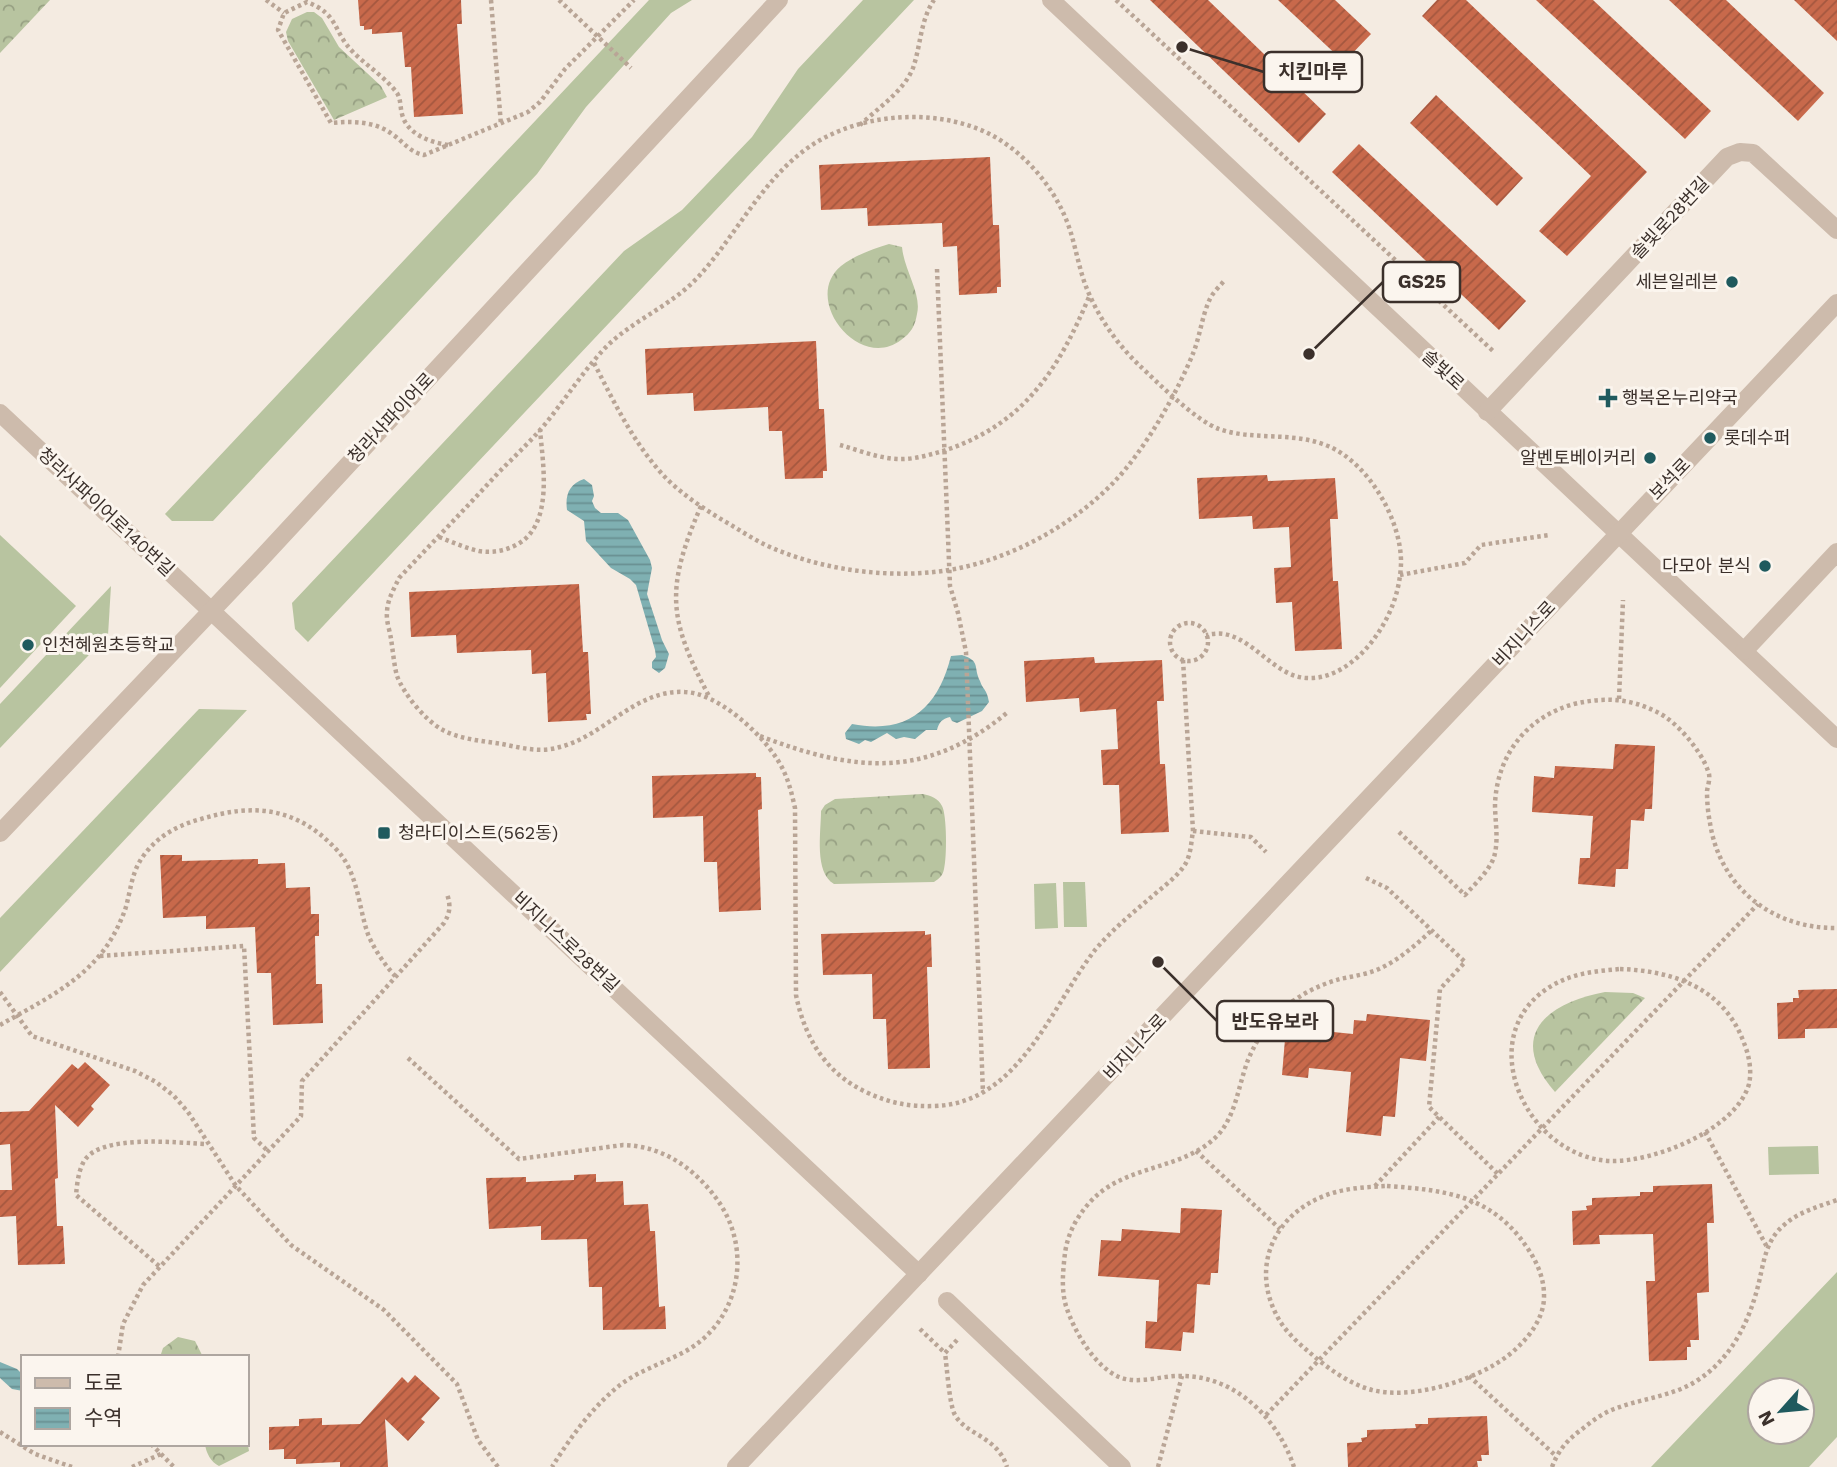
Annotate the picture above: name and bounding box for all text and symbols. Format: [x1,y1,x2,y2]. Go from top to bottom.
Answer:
callout: 치킨마루 [1264,52,1362,92]
text: 치킨마루 [1278,60,1348,83]
street label: 솔빛로28번길 [1626,172,1713,263]
callout: GS25 [1383,262,1460,302]
text: GS25 [1398,270,1446,293]
place label: 세븐일레븐 [1635,271,1718,292]
marker: 세븐일레븐 [1724,274,1740,290]
street label: 솔빛로 [1418,345,1469,394]
street label: 청라사파이어로 [343,368,438,467]
place label: 행복온누리약국 [1622,387,1738,408]
marker: 행복온누리약국 [1600,390,1616,406]
place label: 롯데수퍼 [1724,427,1790,448]
marker: 롯데수퍼 [1702,430,1718,446]
street label: 청라사파이어로140번길 [34,443,179,580]
place label: 알벤토베이커리 [1520,447,1636,468]
marker: 알벤토베이커리 [1642,450,1658,466]
street label: 보석로 [1645,453,1694,504]
place label: 다모아 분식 [1662,555,1751,576]
marker: 다모아 분식 [1757,558,1773,574]
street label: 비지니스로 [1488,596,1560,671]
place label: 인천혜원초등학교 [42,634,174,655]
marker: 인천혜원초등학교 [20,637,36,653]
place label: 청라디이스트(562동) [398,822,558,843]
marker: 청라디이스트(562동) [376,825,392,841]
street label: 비지니스로28번길 [509,887,624,996]
callout: 반도유보라 [1217,1001,1333,1041]
street label: 비지니스로 [1099,1009,1171,1084]
text: 반도유보라 [1231,1010,1319,1033]
legend [21,1355,248,1446]
text: 도로 [84,1370,123,1395]
north arrow [1746,1376,1816,1446]
text: 수역 [84,1405,123,1430]
text: N [1753,1407,1780,1430]

